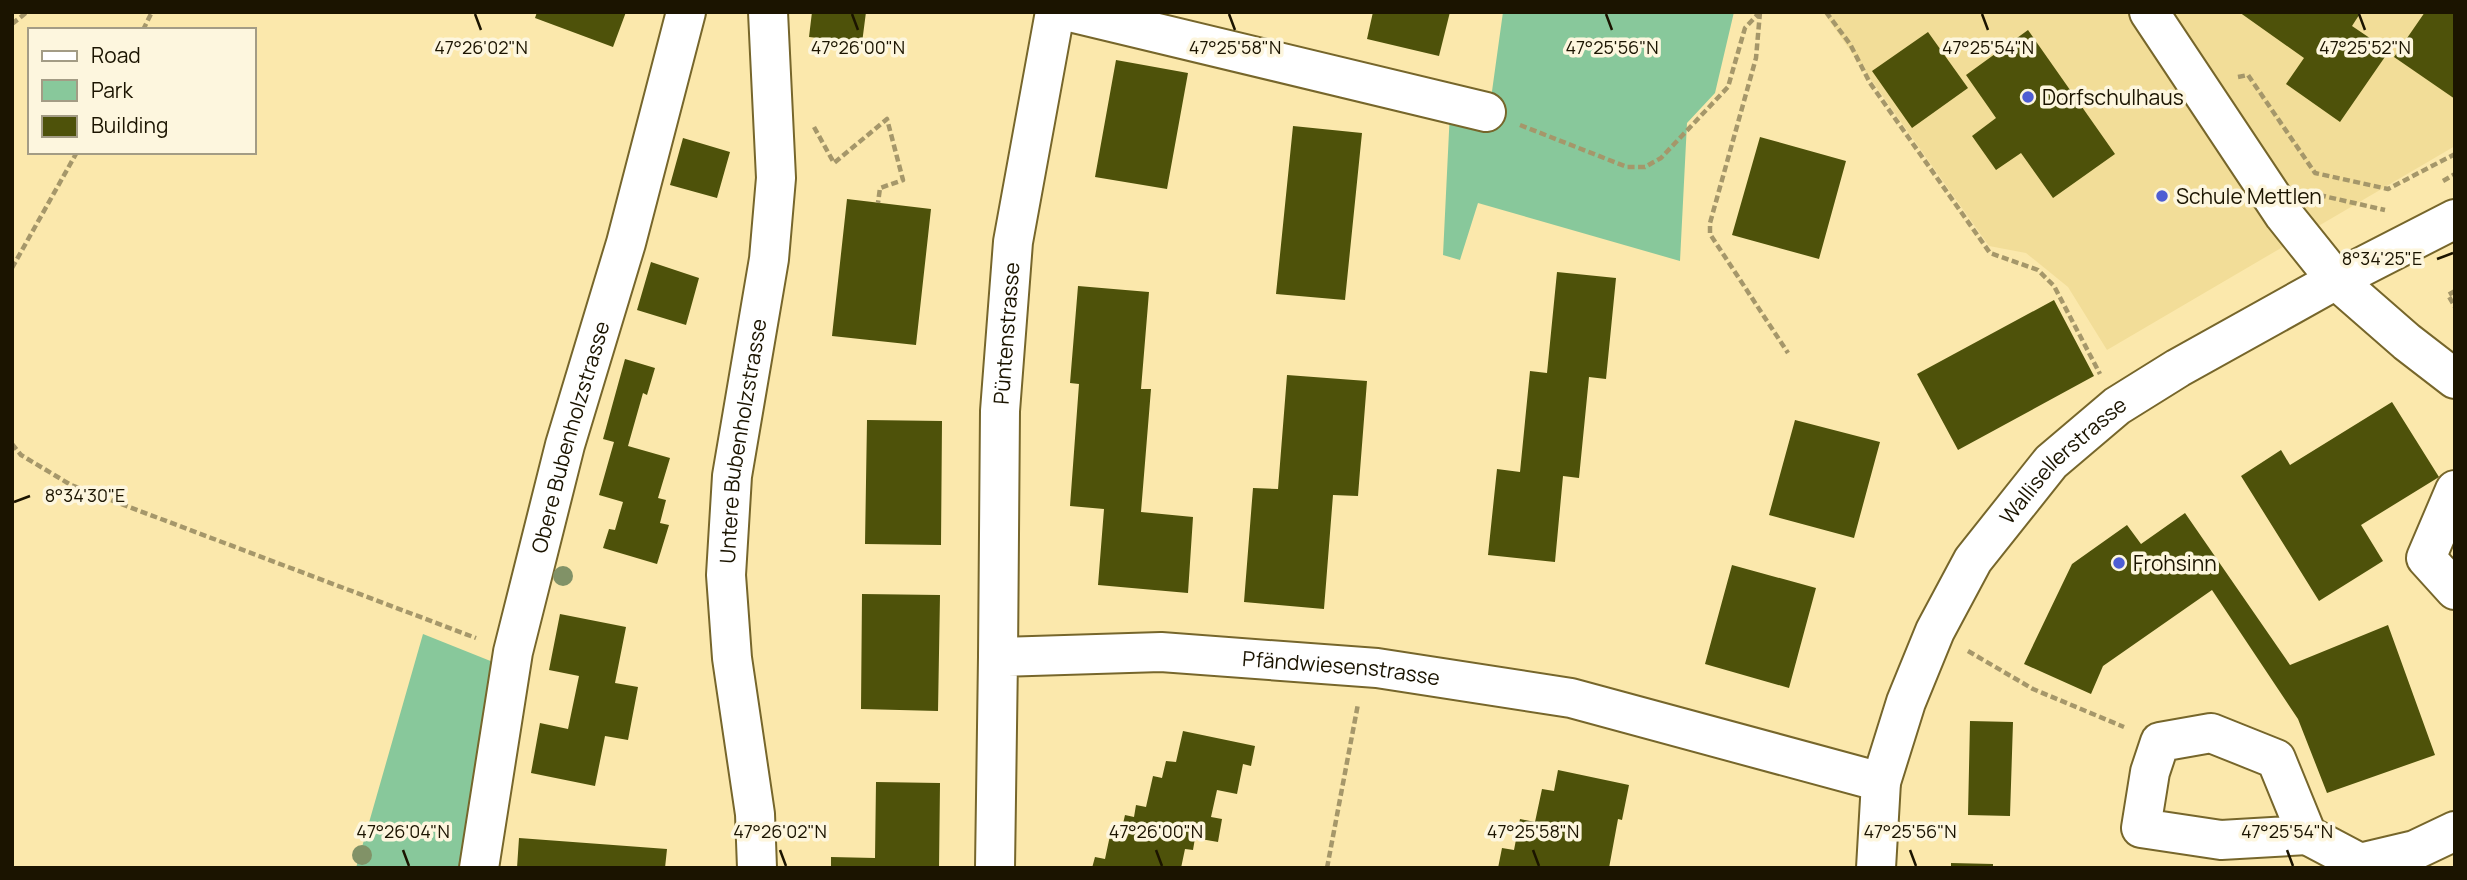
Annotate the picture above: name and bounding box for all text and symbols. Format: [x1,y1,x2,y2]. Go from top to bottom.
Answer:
legend [28,28,256,154]
text: 47°26'02"N [434,35,528,59]
text: 47°26'00"N [811,35,905,59]
text: 47°25'58"N [1189,35,1281,59]
text: 47°25'56"N [1565,35,1659,59]
text: 47°25'54"N [1942,35,2034,59]
text: 47°25'52"N [2319,35,2411,59]
text: Road [91,41,141,69]
text: Park [91,76,133,104]
place label: Dorfschulhaus [2042,83,2184,111]
marker: Dorfschulhaus [2020,89,2036,105]
text: Building [91,111,168,139]
place label: Schule Mettlen [2176,182,2322,210]
marker: Schule Mettlen [2154,188,2170,204]
text: 8°34'25"E [2342,246,2422,270]
street label: Püntenstrasse [987,261,1025,405]
street label: Untere Bubenholzstrasse [713,316,773,564]
street label: Obere Bubenholzstrasse [524,318,616,556]
street label: Wallisellerstrasse [1993,390,2131,530]
text: 8°34'30"E [45,483,125,507]
place label: Frohsinn [2133,549,2217,577]
marker: Frohsinn [2111,555,2127,571]
street label: Pfändwiesenstrasse [1241,644,1442,692]
text: 47°26'04"N [356,819,450,843]
text: 47°26'02"N [733,819,827,843]
text: 47°26'00"N [1109,819,1203,843]
text: 47°25'58"N [1487,819,1579,843]
text: 47°25'56"N [1863,819,1957,843]
text: 47°25'54"N [2241,819,2333,843]

